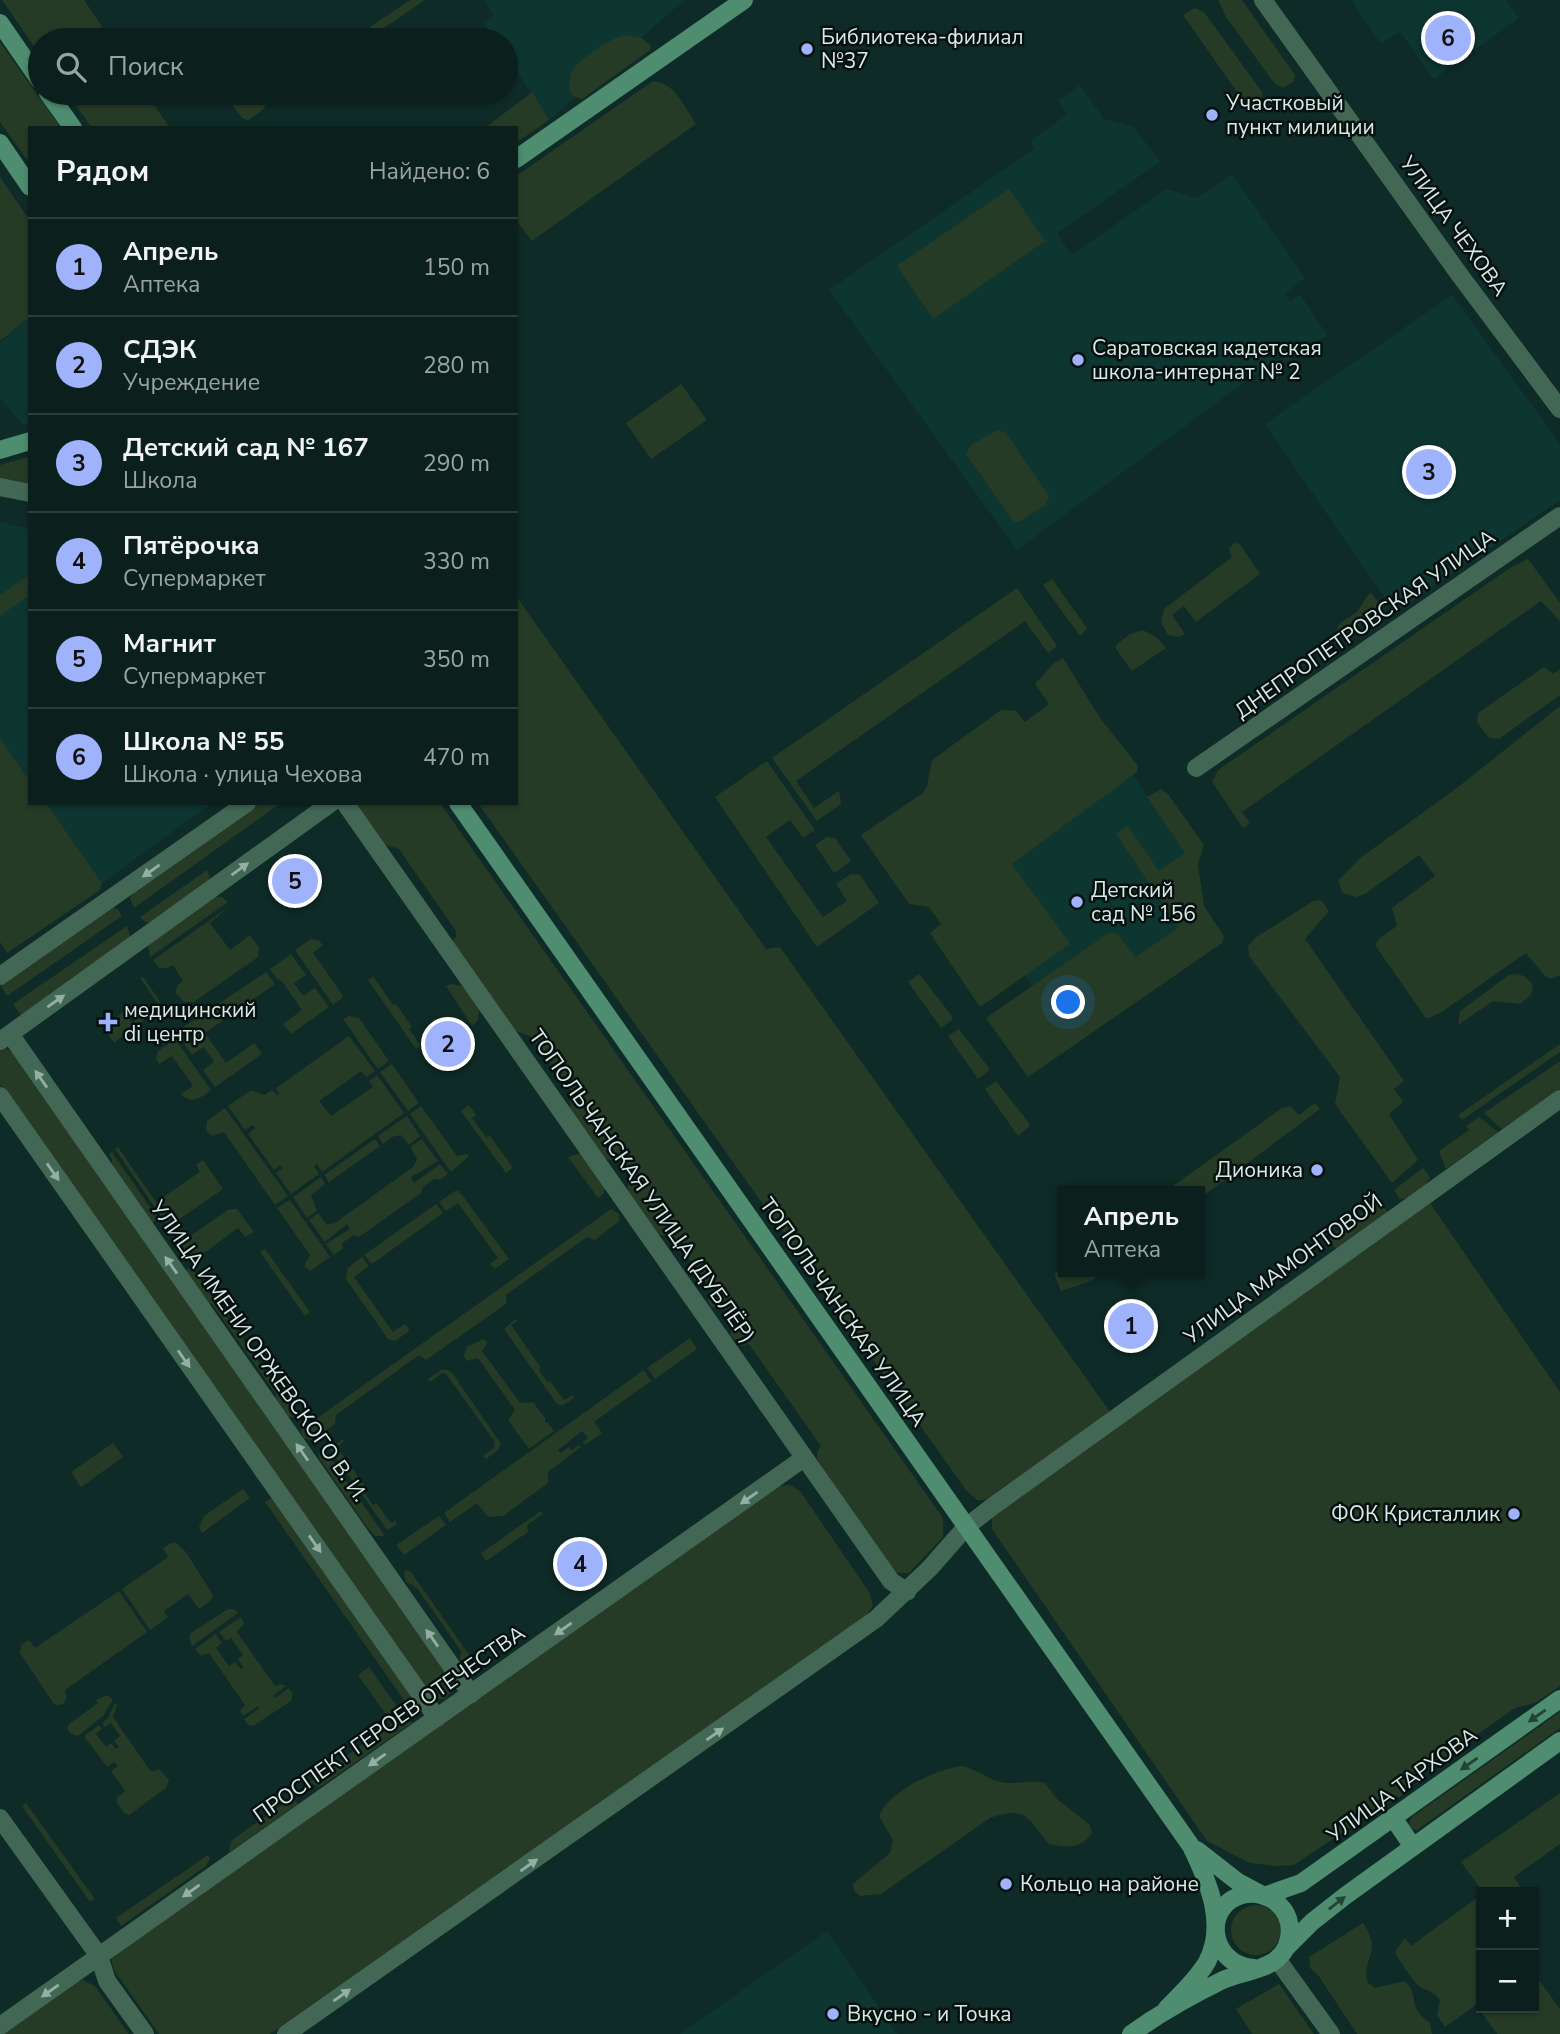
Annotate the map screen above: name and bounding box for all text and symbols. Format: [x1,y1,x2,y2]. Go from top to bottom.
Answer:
pin: 6 [1425,12,1471,64]
place label: Библиотека-филиал №37 [821,23,1024,75]
search box [28,28,518,105]
marker: Библиотека-филиал №37 [799,41,815,57]
icon: search [52,48,90,86]
text: Поиск [108,49,184,84]
place label: Участковый пункт милиции [1225,89,1375,141]
marker: Участковый пункт милиции [1204,107,1220,123]
street label: УЛИЦА ЧЕХОВА [1393,150,1514,302]
text: Рядом [56,151,149,192]
text: Найдено: 6 [369,156,490,187]
text: Апрель [123,234,218,269]
text: 1 [72,252,86,283]
text: 150 m [423,252,490,283]
text: Аптека [123,269,200,300]
text: СДЭК [123,332,197,367]
place label: Саратовская кадетская школа-интернат № 2 [1092,334,1322,386]
text: 2 [72,350,86,381]
text: 280 m [423,350,490,381]
marker: Саратовская кадетская школа-интернат № 2 [1070,352,1086,368]
text: Учреждение [123,367,260,398]
text: Детский сад № 167 [123,430,369,465]
pin: 3 [1406,446,1452,498]
text: 3 [72,448,86,479]
text: 290 m [423,448,490,479]
text: Школа [123,465,198,496]
street label: ДНЕПРОПЕТРОВСКАЯ УЛИЦА [1229,523,1501,725]
text: Пятёрочка [123,528,260,563]
text: 4 [72,546,86,577]
text: 330 m [423,546,490,577]
text: Супермаркет [123,563,266,594]
text: Магнит [123,626,216,661]
text: 5 [72,644,86,675]
text: 350 m [423,644,490,675]
text: Супермаркет [123,661,266,692]
text: Школа № 55 [123,724,284,759]
text: 6 [72,742,86,773]
text: 470 m [423,742,490,773]
text: Школа · улица Чехова [123,759,363,790]
pin: 5 [272,855,318,907]
one-way arrow [231,862,249,876]
one-way arrow [142,864,160,878]
place label: Детский сад № 156 [1091,876,1196,928]
marker: Детский сад № 156 [1069,894,1085,910]
your location [1051,985,1085,1019]
one-way arrow [47,994,65,1008]
place label: медицинский di центр [124,996,257,1048]
marker: медицинский di центр [98,1012,118,1032]
pin: 2 [425,1018,471,1070]
street label: ТОПОЛЬЧАНСКАЯ УЛИЦА (ДУБЛЁР) [523,1024,761,1348]
one-way arrow [34,1070,48,1088]
place label: Дионика [1216,1156,1303,1184]
marker: Дионика [1309,1162,1325,1178]
one-way arrow [46,1163,60,1181]
popup [1058,1186,1205,1277]
street label: УЛИЦА МАМОНТОВОЙ [1177,1187,1388,1351]
street label: ТОПОЛЬЧАНСКАЯ УЛИЦА [753,1192,933,1432]
street label: УЛИЦА ИМЕНИ ОРЖЕВСКОГО В. И. [143,1194,374,1507]
text: Апрель [1084,1199,1179,1234]
text: Аптека [1084,1234,1161,1265]
one-way arrow [164,1256,178,1274]
pin: 1 [1108,1300,1154,1352]
one-way arrow [176,1350,190,1368]
one-way arrow [295,1442,308,1462]
one-way arrow [740,1491,758,1505]
place label: ФОК Кристаллик [1331,1500,1501,1528]
marker: ФОК Кристаллик [1506,1506,1522,1522]
one-way arrow [308,1535,322,1553]
pin: 4 [557,1538,603,1590]
street label: ПРОСПЕКТ ГЕРОЕВ ОТЕЧЕСТВА [248,1619,530,1829]
one-way arrow [554,1622,572,1636]
one-way arrow [425,1629,439,1647]
one-way arrow [1528,1709,1546,1723]
street label: УЛИЦА ТАРХОВА [1320,1721,1483,1850]
one-way arrow [706,1727,724,1741]
one-way arrow [368,1753,386,1767]
one-way arrow [1460,1757,1478,1771]
one-way arrow [520,1858,538,1872]
place label: Кольцо на районе [1020,1870,1199,1898]
marker: Кольцо на районе [998,1876,1014,1892]
one-way arrow [182,1884,200,1898]
map controls [1476,1887,1539,2013]
button: + [1476,1887,1539,1950]
one-way arrow [1327,1895,1345,1910]
button: − [1476,1950,1539,2013]
one-way arrow [41,1984,59,1998]
one-way arrow [333,1988,351,2002]
place label: Вкусно - и Точка [847,2000,1012,2028]
marker: Вкусно - и Точка [825,2006,841,2022]

